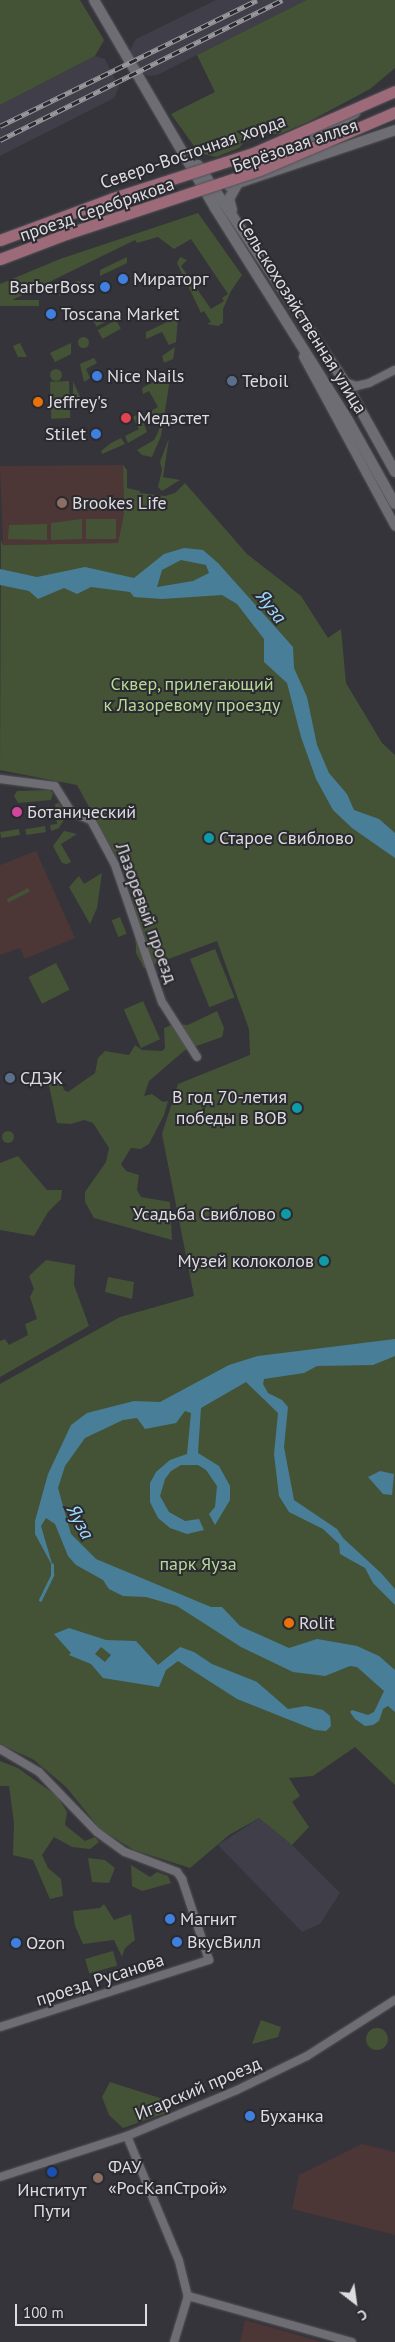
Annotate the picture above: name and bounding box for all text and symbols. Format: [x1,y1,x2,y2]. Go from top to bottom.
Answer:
street label: Северо-Восточная хорда [97,110,289,194]
street label: Берёзовая аллея [229,114,361,178]
street label: проезд Серебрякова [17,173,177,247]
street label: Сельскохозяйственная улица [233,214,371,418]
place label: Мираторг [133,268,209,290]
marker: Мираторг [117,273,129,285]
place label: BarberBoss [9,276,95,298]
marker: BarberBoss [99,281,111,293]
place label: Toscana Market [61,303,179,325]
marker: Toscana Market [45,308,57,320]
place label: Nice Nails [107,365,184,387]
marker: Nice Nails [91,370,103,382]
place label: Teboil [242,370,288,392]
marker: Teboil [226,375,238,387]
place label: Jeffrey's [48,391,108,413]
marker: Jeffrey's [32,396,44,408]
place label: Медэстет [137,407,209,429]
marker: Медэстет [119,411,133,425]
place label: Stilet [45,423,86,445]
marker: Stilet [90,428,102,440]
place label: Brookes Life [72,492,167,514]
marker: Brookes Life [56,497,68,509]
water label: Яуза [251,586,291,628]
park label: Сквер, прилегающий к Лазоревому проезду [103,674,281,716]
place label: Ботанический [27,801,136,823]
marker: Ботанический [11,806,23,818]
place label: Старое Свиблово [219,827,354,849]
marker: Старое Свиблово [203,832,215,844]
street label: Лазоревый проезд [111,840,181,986]
place label: СДЭК [20,1067,63,1089]
marker: СДЭК [4,1072,16,1084]
place label: В год 70-летия победы в ВОВ [172,1087,287,1130]
marker: В год 70-летия победы в ВОВ [291,1102,303,1114]
place label: Усадьба Свиблово [133,1203,276,1225]
marker: Усадьба Свиблово [280,1208,292,1220]
place label: Музей колоколов [177,1250,314,1272]
marker: Музей колоколов [318,1255,330,1267]
water label: Яуза [62,1501,98,1543]
park label: парк Яуза [159,1553,237,1575]
place label: Rolit [299,1612,335,1634]
marker: Rolit [283,1617,295,1629]
place label: Магнит [180,1908,237,1930]
marker: Магнит [164,1913,176,1925]
place label: ВкусВилл [187,1931,261,1953]
place label: Ozon [26,1932,65,1954]
marker: ВкусВилл [171,1936,183,1948]
marker: Ozon [10,1937,22,1949]
street label: проезд Русанова [33,1949,167,2011]
street label: Игарский проезд [132,2053,264,2125]
place label: Буханка [260,2105,324,2127]
marker: Буханка [244,2110,256,2122]
place label: ФАУ «РосКапСтрой» [108,2157,227,2200]
marker: Институт Пути [46,2166,58,2178]
marker: ФАУ «РосКапСтрой» [92,2172,104,2184]
place label: Институт Пути [17,2180,87,2222]
north arrow [330,2277,380,2327]
scale bar [18,2294,150,2326]
text: 100 m [23,2303,64,2322]
text: С [355,2305,370,2325]

